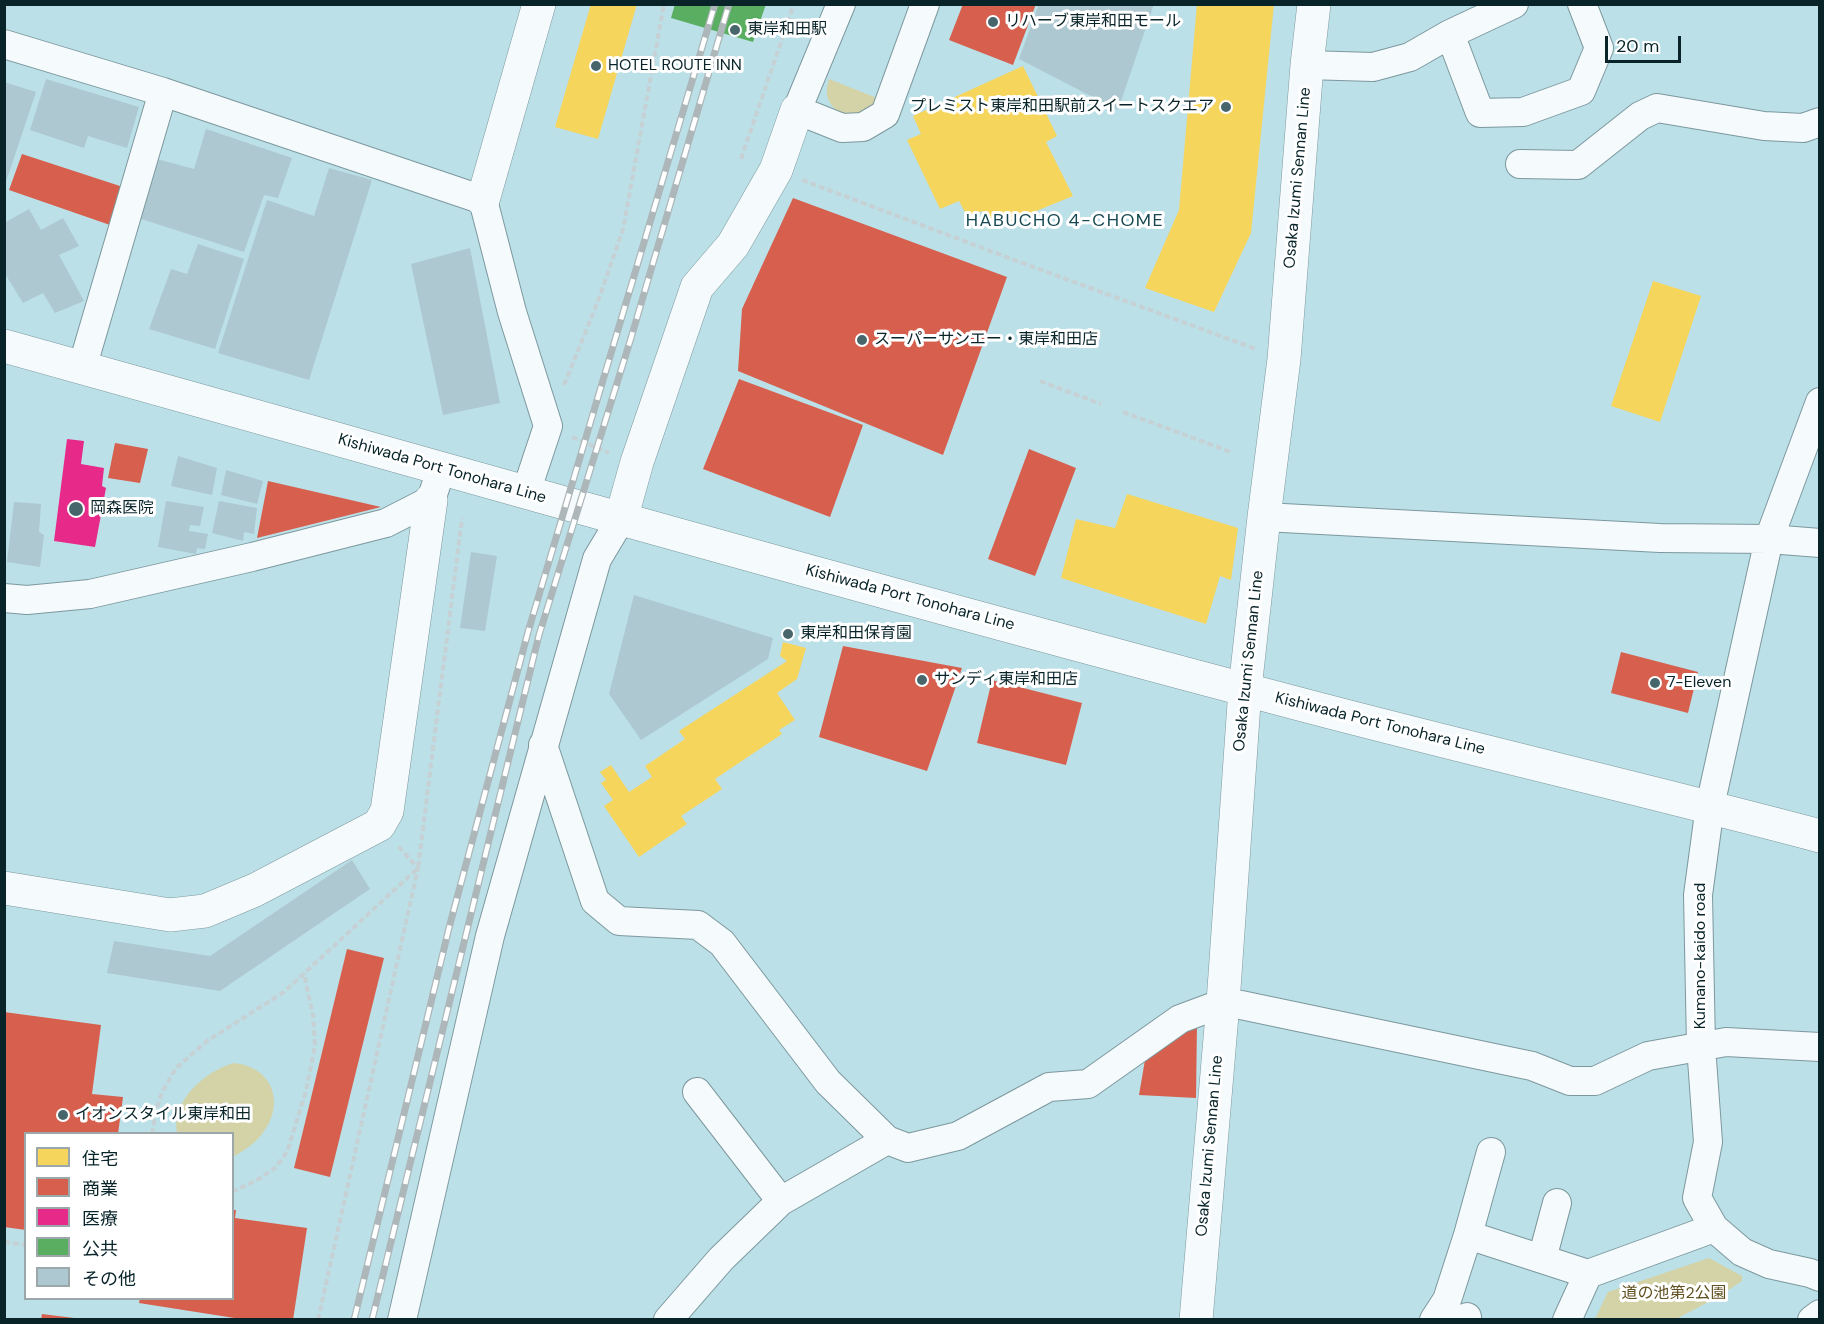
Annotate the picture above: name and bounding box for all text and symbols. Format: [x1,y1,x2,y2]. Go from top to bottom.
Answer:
place label: リハーブ東岸和田モール [1005,12,1181,32]
marker: リハーブ東岸和田モール [986,15,1000,29]
place label: 東岸和田駅 [747,20,827,40]
marker: 東岸和田駅 [728,23,742,37]
scale bar [1608,24,1684,62]
text: 20 m [1616,34,1659,58]
place label: HOTEL ROUTE INN [608,56,742,76]
marker: HOTEL ROUTE INN [589,59,603,73]
street label: Osaka Izumi Sennan Line [1281,86,1315,270]
place label: プレミスト東岸和田駅前スイートスクエア [910,97,1214,117]
marker: プレミスト東岸和田駅前スイートスクエア [1219,100,1233,114]
district label: HABUCHO 4-CHOME [966,210,1164,232]
place label: スーパーサンエー・東岸和田店 [874,330,1098,350]
marker: スーパーサンエー・東岸和田店 [855,333,869,347]
street label: Kishiwada Port Tonohara Line [336,430,548,508]
place label: 岡森医院 [90,499,154,519]
marker: 岡森医院 [67,500,85,518]
street label: Kishiwada Port Tonohara Line [803,561,1017,635]
street label: Osaka Izumi Sennan Line [1230,569,1268,753]
place label: 東岸和田保育園 [800,624,912,644]
marker: 東岸和田保育園 [781,627,795,641]
place label: サンディ東岸和田店 [934,670,1078,690]
marker: サンディ東岸和田店 [915,673,929,687]
place label: 7-Eleven [1667,673,1731,693]
marker: 7-Eleven [1648,676,1662,690]
street label: Kishiwada Port Tonohara Line [1273,689,1487,759]
street label: Kumano-kaido road [1691,883,1711,1029]
street label: Osaka Izumi Sennan Line [1193,1054,1227,1238]
place label: イオンスタイル東岸和田 [75,1105,251,1125]
marker: イオンスタイル東岸和田 [56,1108,70,1122]
legend [24,1132,234,1300]
text: 住宅 [82,1147,118,1171]
text: 商業 [82,1177,118,1201]
text: 医療 [82,1207,118,1231]
text: 公共 [82,1237,118,1261]
text: その他 [82,1267,136,1291]
park label: 道の池第2公園 [1621,1284,1727,1304]

